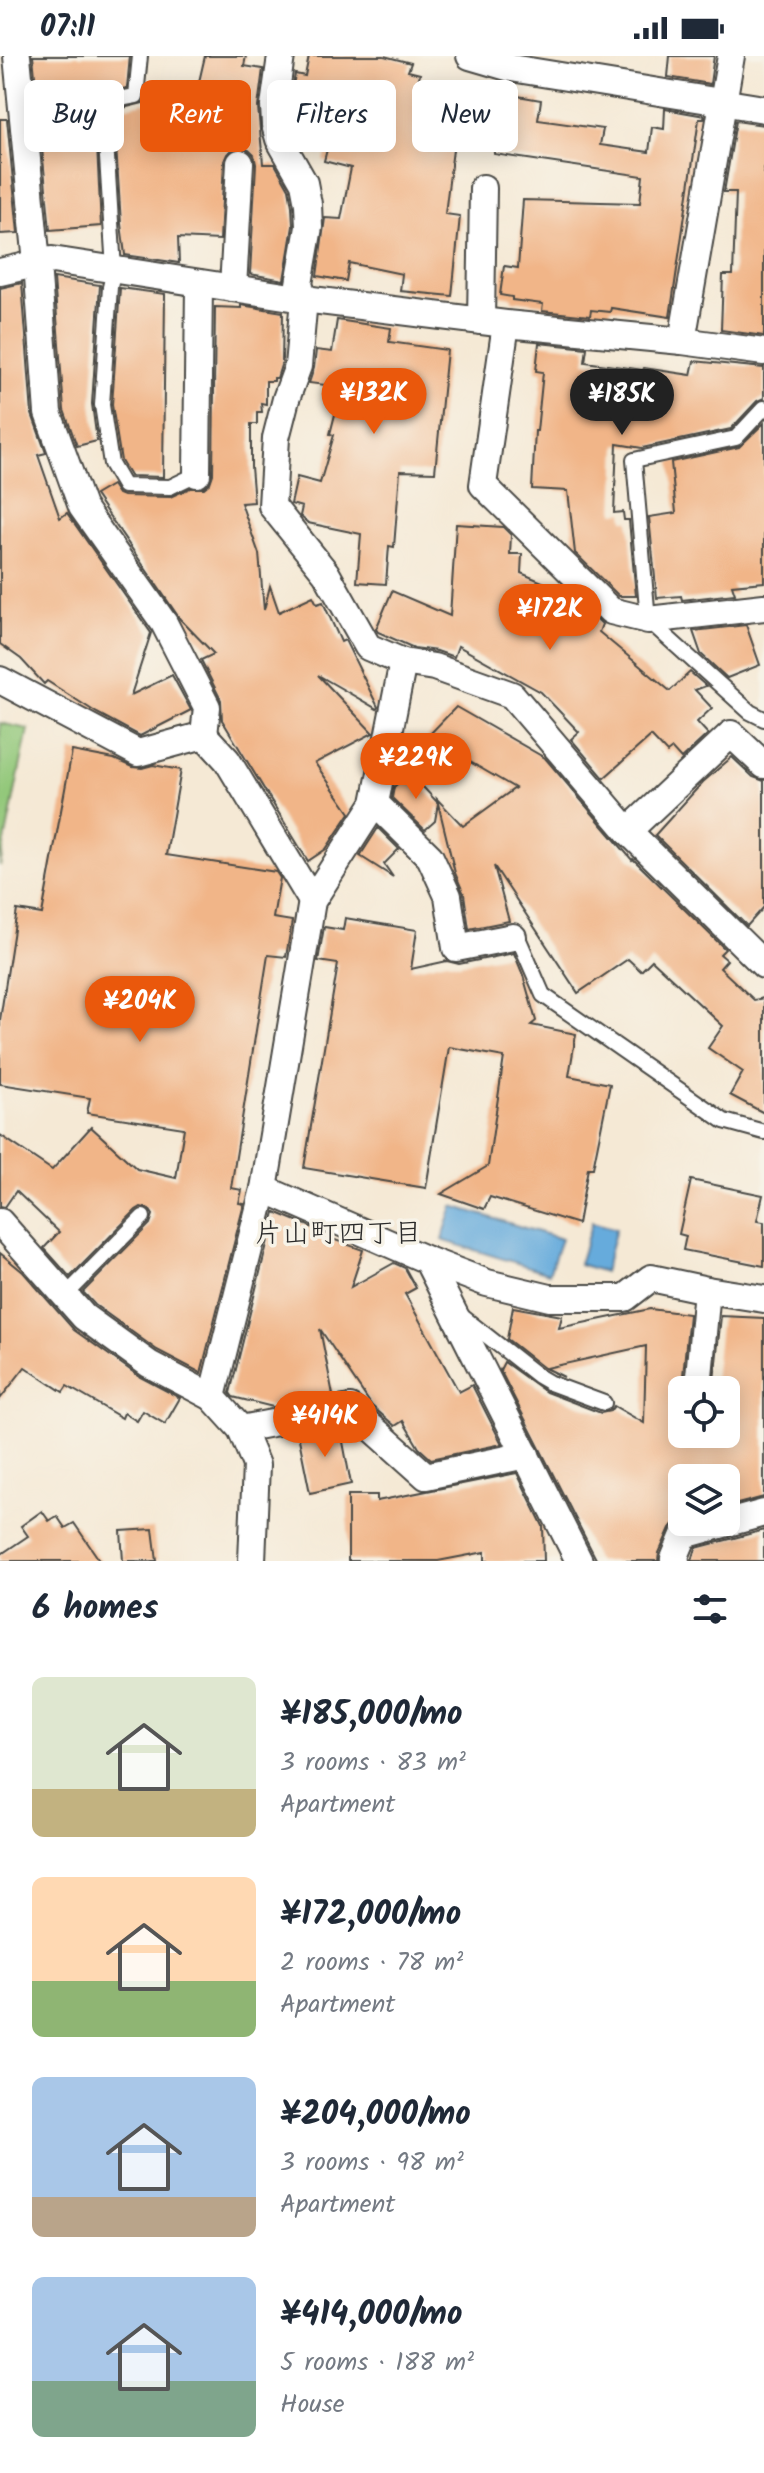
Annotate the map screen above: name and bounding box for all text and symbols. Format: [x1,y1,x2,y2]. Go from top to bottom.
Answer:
text: 07:11 [40,4,95,52]
chip: Buy [24,80,124,152]
chip: Rent [140,80,251,152]
chip: Filters [267,80,396,152]
chip: New [412,80,518,152]
pin: ¥132K [318,368,430,436]
pin: ¥185K [566,369,678,437]
text: ¥132K [340,373,408,415]
text: ¥185K [588,374,656,416]
pin: ¥172K [494,584,606,652]
text: ¥172K [517,589,583,631]
pin: ¥229K [360,733,472,801]
text: ¥229K [378,738,454,780]
pin: ¥204K [84,976,196,1044]
text: ¥204K [103,981,177,1023]
district label: 片山町四丁目 [254,1212,422,1257]
map controls [668,1376,740,1536]
button: locate [668,1376,740,1448]
pin: ¥414K [269,1391,381,1459]
text: ¥414K [291,1396,359,1438]
button: layers [668,1464,740,1536]
text: 6 homes [32,1582,158,1636]
icon: filters [688,1587,732,1631]
text: ¥185,000/mo [280,1688,463,1742]
icon: home [96,1709,192,1805]
text: 3 rooms · 83 m² [280,1742,466,1784]
text: Apartment [280,1784,395,1826]
text: ¥172,000/mo [280,1888,461,1942]
icon: home [96,1909,192,2005]
text: 2 rooms · 78 m² [280,1942,463,1984]
text: Apartment [280,1984,395,2026]
text: ¥204,000/mo [280,2088,471,2142]
icon: home [96,2109,192,2205]
text: 3 rooms · 98 m² [280,2142,464,2184]
text: Apartment [280,2184,395,2226]
text: ¥414,000/mo [280,2288,462,2342]
icon: home [96,2309,192,2405]
text: 5 rooms · 188 m² [280,2342,474,2384]
text: House [280,2384,344,2426]

